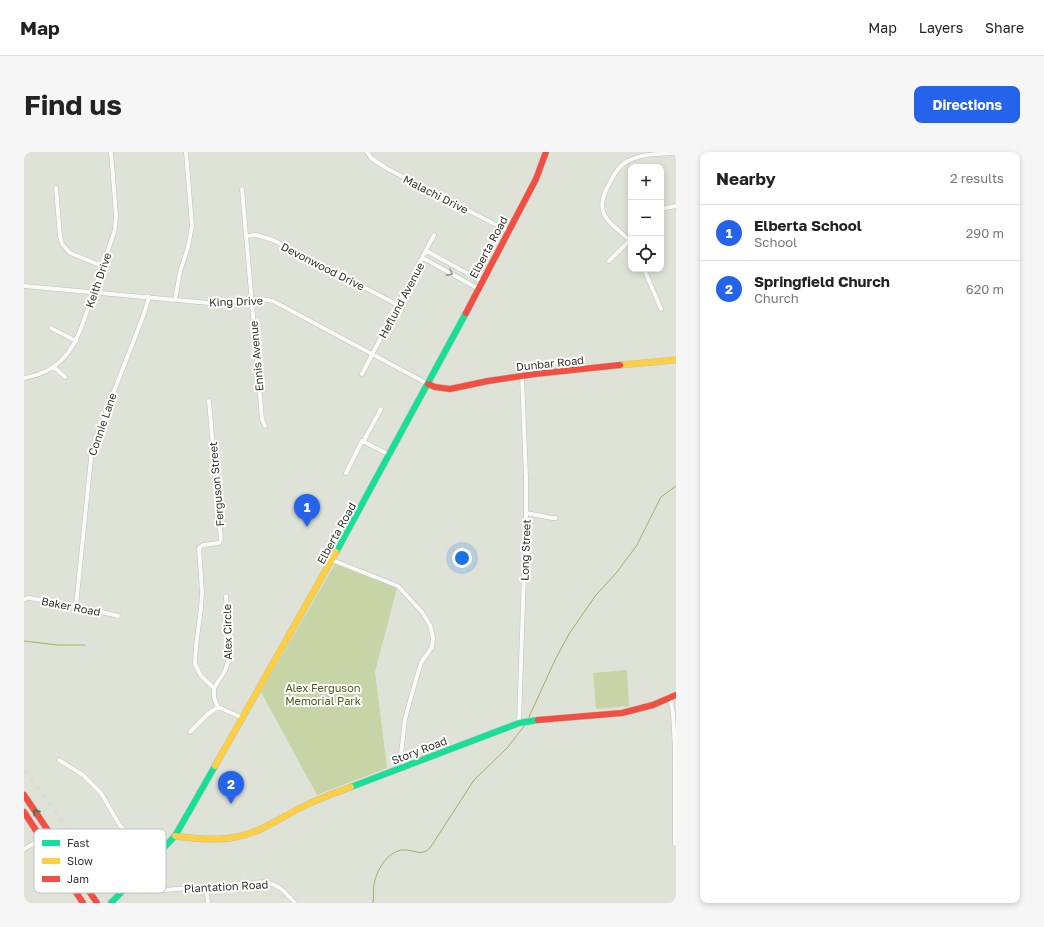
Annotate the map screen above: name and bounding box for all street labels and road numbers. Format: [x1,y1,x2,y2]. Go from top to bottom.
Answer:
street label: Malachi Drive [401,172,471,216]
street label: Elberta Road [466,214,510,280]
street label: Devonwood Drive [279,239,367,293]
street label: Keith Drive [82,251,114,309]
street label: Heflund Avenue [376,260,426,340]
street label: King Drive [209,294,263,308]
street label: Ennis Avenue [246,320,266,392]
street label: Dunbar Road [515,353,585,373]
street label: Connie Lane [85,391,119,457]
street label: Ferguson Street [206,441,226,527]
street label: Elberta Road [314,500,358,566]
street label: Long Street [517,519,533,581]
street label: Baker Road [40,594,102,618]
street label: Alex Circle [220,604,234,660]
street label: Story Road [389,733,449,767]
street label: Plantation Road [183,877,269,895]

